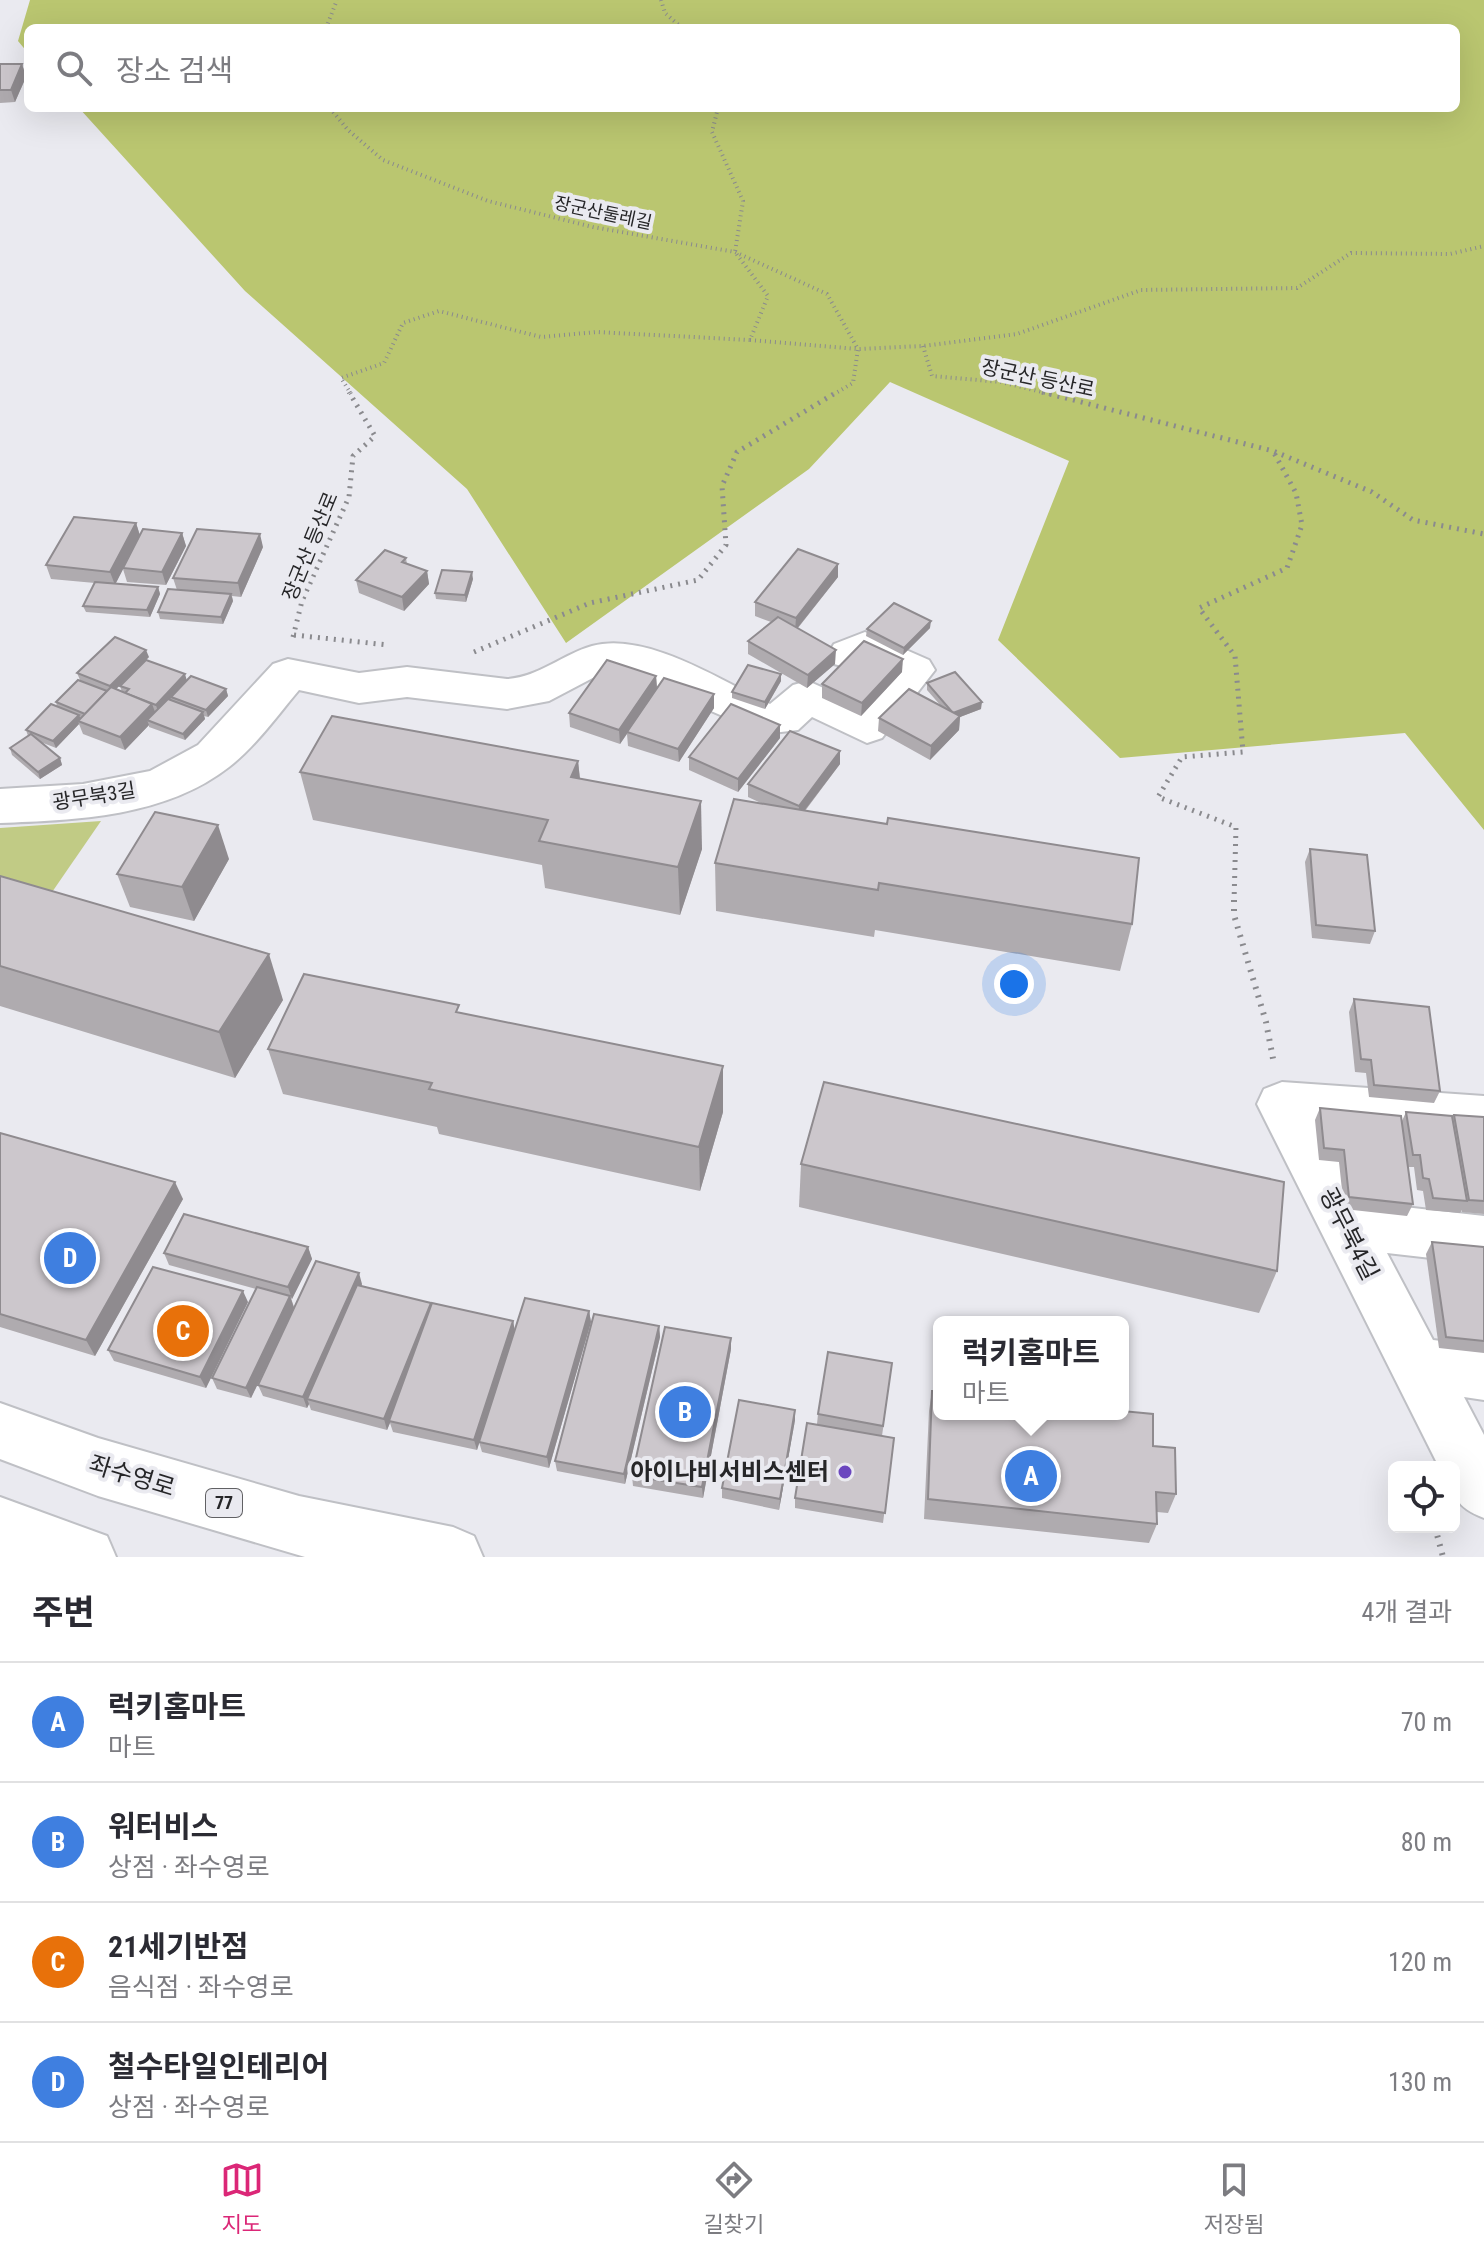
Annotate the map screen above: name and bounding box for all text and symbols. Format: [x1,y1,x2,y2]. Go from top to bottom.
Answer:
search box [24,24,1460,112]
icon: search [52,46,96,90]
text: 장소 검색 [116,53,233,88]
street label: 장군산둘레길 [552,192,654,233]
street label: 장군산 등산로 [979,354,1097,402]
street label: 장군산 등산로 [277,488,343,604]
street label: 광무북3길 [51,778,137,814]
your location [994,964,1034,1004]
street label: 광무북4길 [1314,1183,1384,1285]
pin: D [44,1228,96,1288]
pin: C [157,1301,209,1361]
popup [933,1316,1129,1420]
text: 럭키홈마트 [962,1335,1100,1370]
text: 마트 [962,1378,1010,1408]
pin: B [659,1382,711,1442]
pin: A [1005,1446,1057,1506]
street label: 좌수영로 [86,1450,178,1502]
place label: 아이나비서비스센터 [630,1458,829,1486]
map controls [1388,1461,1460,1533]
button: locate [1388,1461,1460,1533]
marker: 아이나비서비스센터 [836,1463,854,1481]
road number: 77 [206,1489,242,1517]
text: 주변 [32,1592,95,1632]
text: 4개 결과 [1361,1597,1452,1627]
text: 럭키홈마트 [108,1689,246,1724]
text: A [50,1707,66,1737]
text: 70 m [1401,1707,1452,1737]
text: 마트 [108,1732,156,1762]
text: 워터비스 [108,1809,218,1844]
text: B [51,1827,65,1857]
text: 80 m [1401,1827,1452,1857]
text: 상점 · 좌수영로 [108,1852,270,1882]
text: 21세기반점 [108,1929,249,1964]
text: C [51,1947,65,1977]
text: 120 m [1388,1947,1452,1977]
text: 음식점 · 좌수영로 [108,1972,294,2002]
text: 철수타일인테리어 [108,2049,329,2084]
text: D [51,2067,65,2097]
text: 130 m [1388,2067,1452,2097]
text: 상점 · 좌수영로 [108,2092,270,2122]
tab: 지도 [220,2158,264,2238]
tab: 길찾기 [703,2158,764,2238]
tab: 저장됨 [1203,2158,1264,2238]

